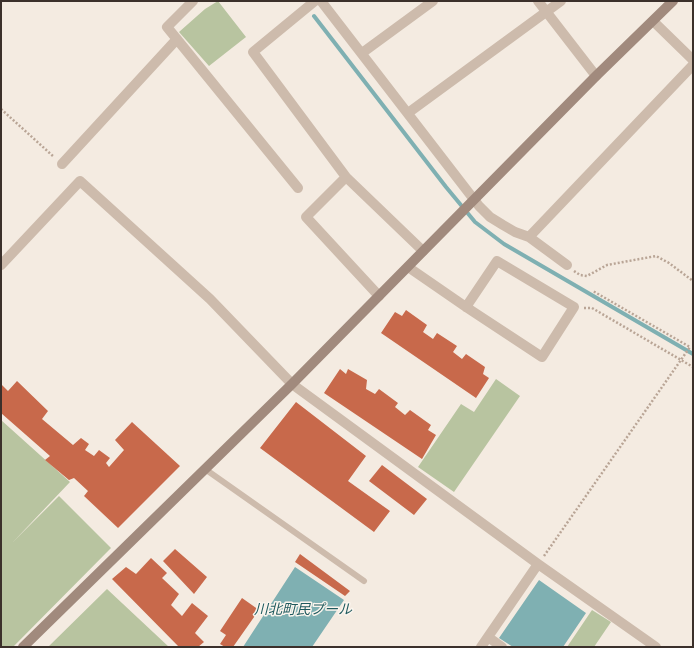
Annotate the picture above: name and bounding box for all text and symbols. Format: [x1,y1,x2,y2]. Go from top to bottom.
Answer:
water label: 川北町民プール [254,601,352,617]

